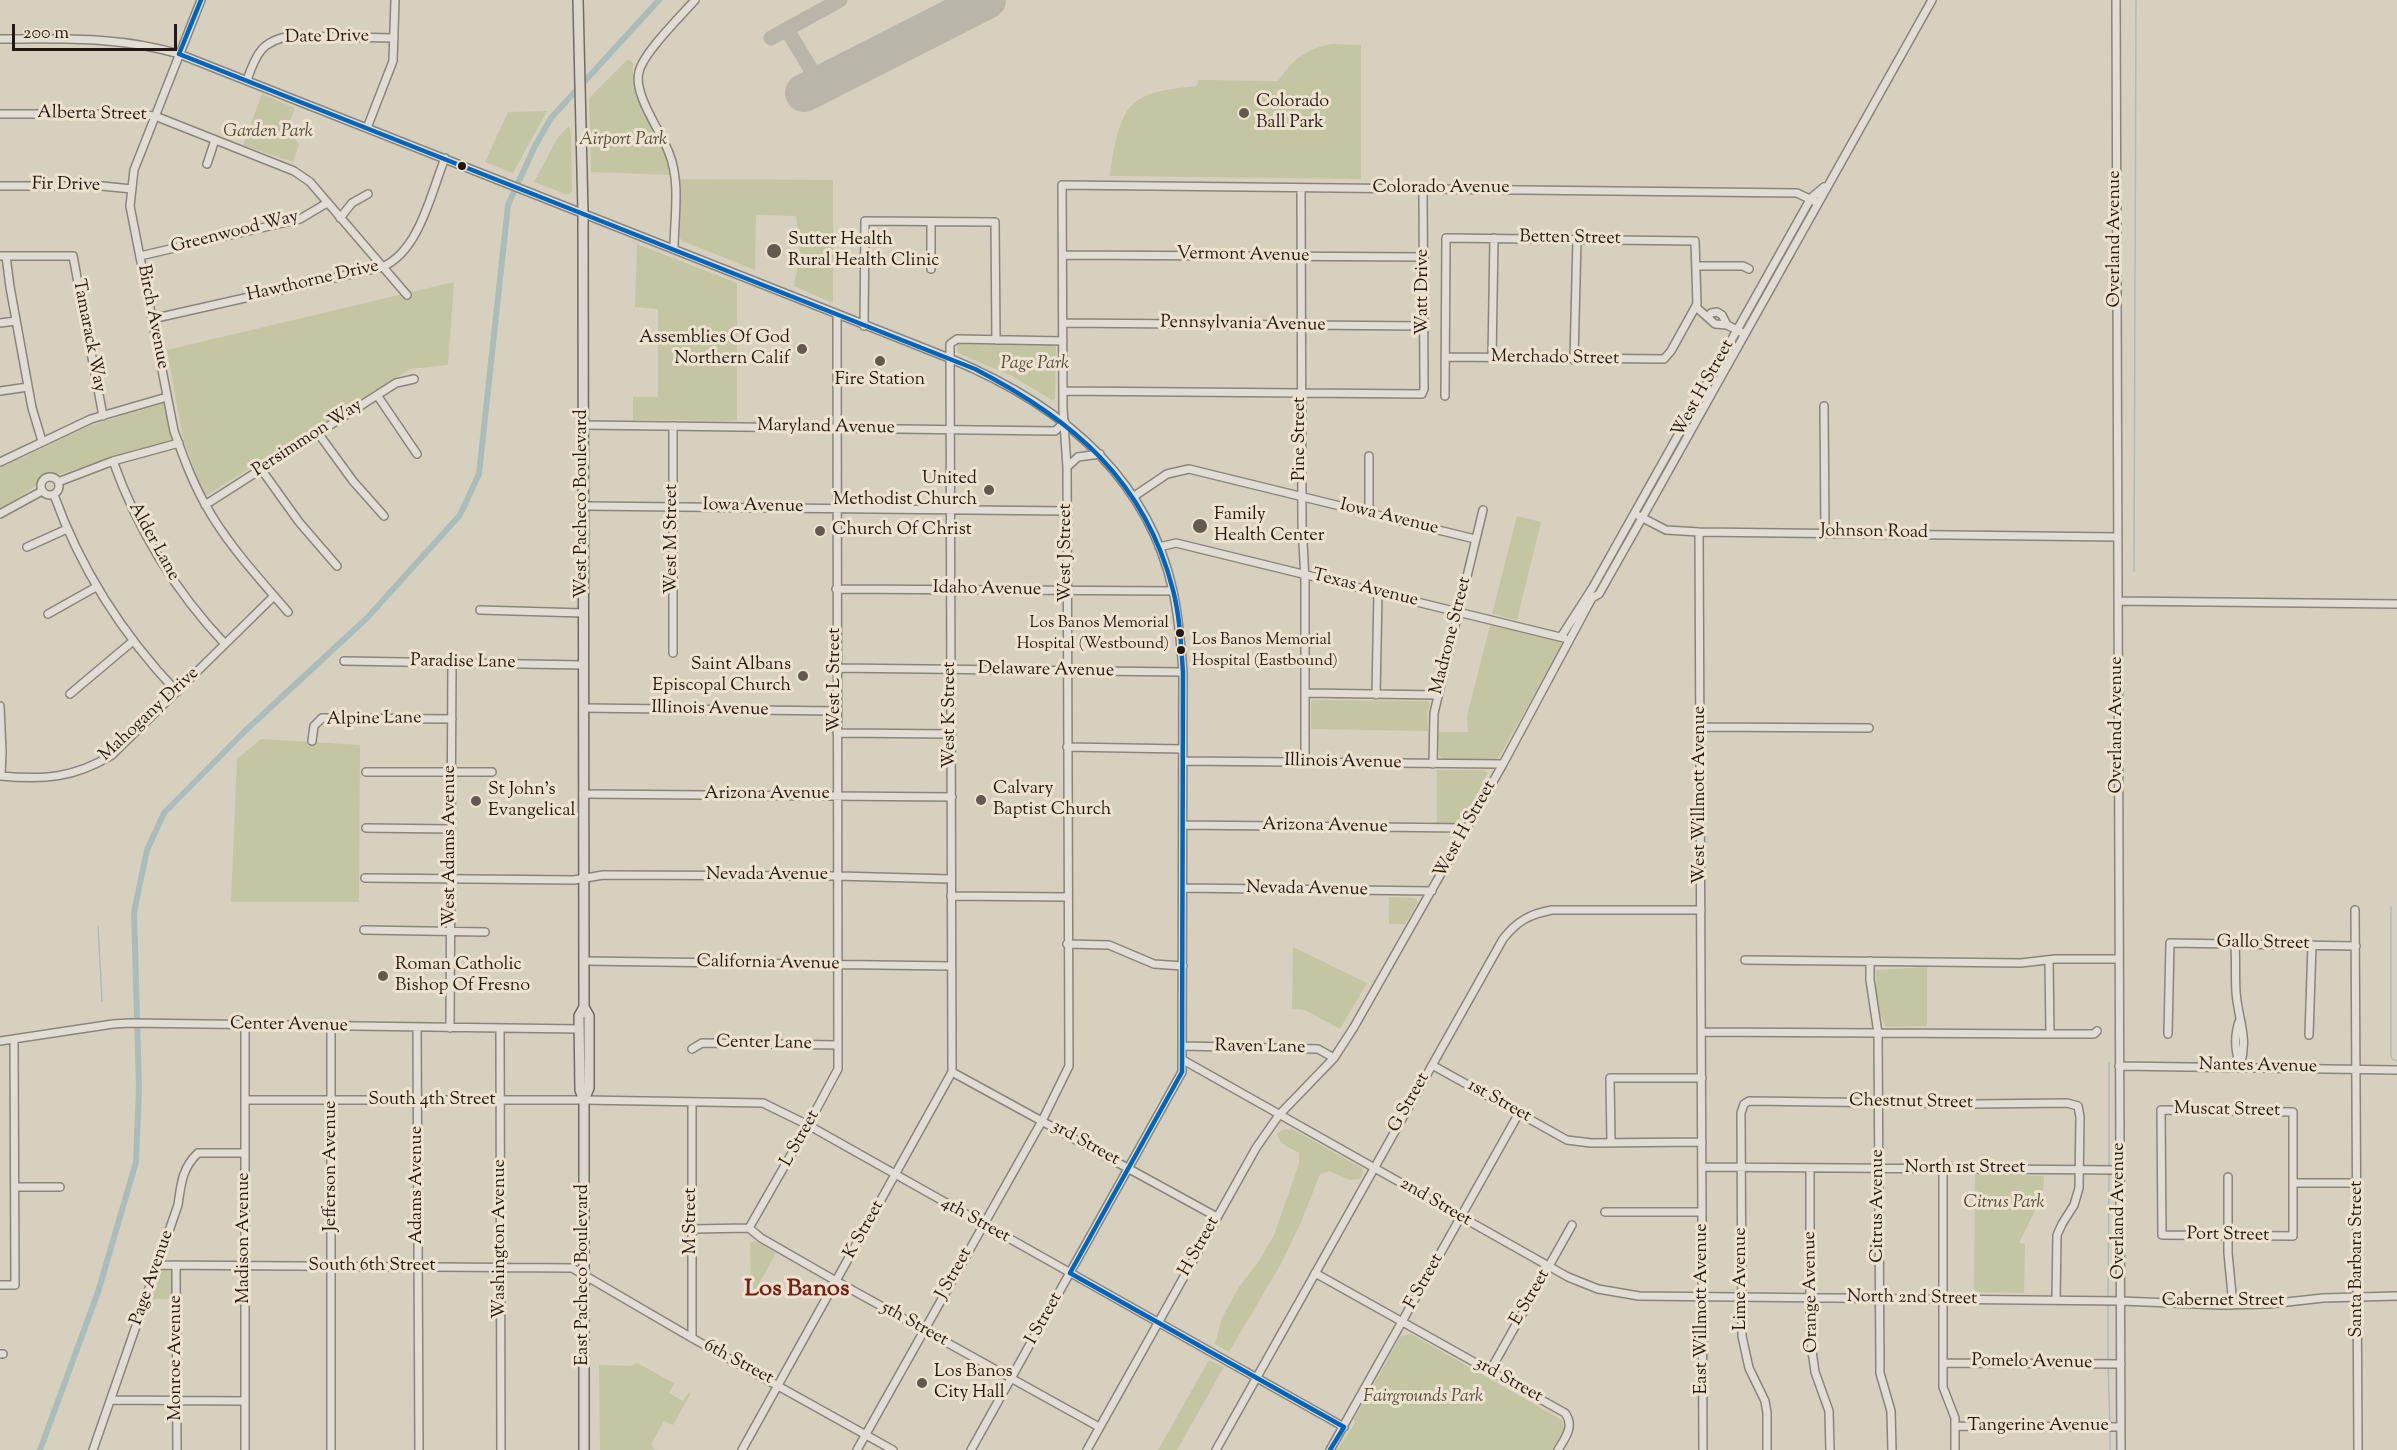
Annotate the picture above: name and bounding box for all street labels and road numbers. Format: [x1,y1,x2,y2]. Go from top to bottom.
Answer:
street label: Date Drive [285,26,369,50]
street label: Alberta Street [37,103,147,127]
street label: Overland Avenue [2105,170,2127,308]
street label: Fir Drive [32,175,100,197]
street label: Colorado Avenue [1372,178,1510,200]
street label: Greenwood Way [169,207,301,259]
street label: Betten Street [1519,227,1621,251]
street label: Vermont Avenue [1176,244,1310,268]
street label: Watt Drive [1413,249,1435,335]
street label: Hawthorne Drive [245,256,381,308]
street label: Birch Avenue [131,263,173,371]
street label: Tamarack Way [66,278,110,394]
street label: Pennsylvania Avenue [1160,313,1326,337]
street label: West H Street [1668,336,1740,442]
street label: Merchado Street [1491,347,1619,371]
street label: Persimmon Way [249,395,367,483]
street label: Pine Street [1290,397,1312,481]
street label: West Pacheco Boulevard [572,409,594,599]
street label: Maryland Avenue [757,416,895,440]
street label: West M Street [662,484,684,594]
street label: Iowa Avenue [702,495,804,519]
street label: Iowa Avenue [1337,495,1441,541]
street label: Alder Lane [123,499,183,585]
street label: West J Street [1056,503,1078,603]
street label: Johnson Road [1820,521,1928,545]
street label: Texas Avenue [1310,565,1420,613]
street label: Madrone Street [1427,575,1477,697]
street label: Idaho Avenue [933,578,1041,602]
street label: West L Street [825,628,847,732]
street label: Paradise Lane [410,651,516,675]
street label: Overland Avenue [2107,656,2129,794]
street label: Delaware Avenue [978,659,1114,683]
street label: West K Street [940,661,962,769]
street label: Mahogany Drive [96,663,204,767]
street label: Illinois Avenue [651,698,769,722]
street label: West Willmott Avenue [1690,706,1712,884]
street label: Alpine Lane [326,708,422,732]
street label: Illinois Avenue [1284,751,1402,775]
street label: West Adams Avenue [440,765,462,927]
street label: West H Street [1430,777,1502,883]
street label: Arizona Avenue [704,784,830,806]
street label: Arizona Avenue [1262,815,1388,839]
street label: Nevada Avenue [706,865,828,887]
street label: Nevada Avenue [1246,878,1368,902]
street label: Gallo Street [2216,932,2310,956]
street label: California Avenue [696,952,840,976]
street label: Center Avenue [230,1014,348,1038]
street label: Center Lane [716,1032,812,1056]
street label: Raven Lane [1214,1036,1306,1060]
street label: Nantes Avenue [2199,1055,2317,1079]
street label: G Street [1385,1069,1435,1137]
street label: 1st Street [1463,1076,1535,1128]
street label: South 4th Street [368,1090,496,1112]
street label: Chestnut Street [1849,1091,1973,1115]
street label: Muscat Street [2174,1099,2280,1123]
street label: Jefferson Avenue [321,1101,343,1231]
street label: L Street [777,1107,825,1171]
street label: 3rd Street [1047,1117,1123,1171]
street label: Adams Avenue [407,1126,429,1244]
street label: Overland Avenue [2109,1142,2131,1280]
street label: Citrus Avenue [1868,1149,1890,1263]
street label: North 1st Street [1905,1158,2025,1180]
street label: Washington Avenue [490,1159,512,1319]
street label: Madison Avenue [234,1172,256,1304]
street label: 2nd Street [1395,1174,1475,1232]
street label: Santa Barbara Street [2347,1181,2369,1337]
street label: East Pacheco Boulevard [573,1184,595,1366]
street label: M Street [681,1188,703,1254]
street label: 4th Street [937,1193,1013,1249]
street label: K Street [840,1197,890,1263]
street label: H Street [1175,1214,1225,1280]
street label: East Willmott Avenue [1692,1223,1714,1395]
street label: Port Street [2187,1224,2269,1248]
street label: Lime Avenue [1731,1227,1753,1331]
street label: Page Avenue [127,1228,179,1328]
street label: Orange Avenue [1800,1231,1824,1353]
street label: J Street [932,1244,978,1304]
street label: F Street [1401,1250,1449,1314]
street label: South 6th Street [308,1256,436,1278]
street label: E Street [1506,1266,1556,1330]
street label: North 2nd Street [1847,1287,1977,1311]
street label: I Street [1022,1289,1068,1349]
street label: Cabernet Street [2162,1291,2284,1313]
street label: Monroe Avenue [166,1295,188,1421]
street label: 5th Street [877,1298,951,1352]
street label: 6th Street [699,1336,777,1390]
street label: Pomelo Avenue [1971,1351,2093,1375]
street label: 3rd Street [1470,1354,1546,1408]
street label: Tangerine Avenue [1967,1416,2109,1438]

